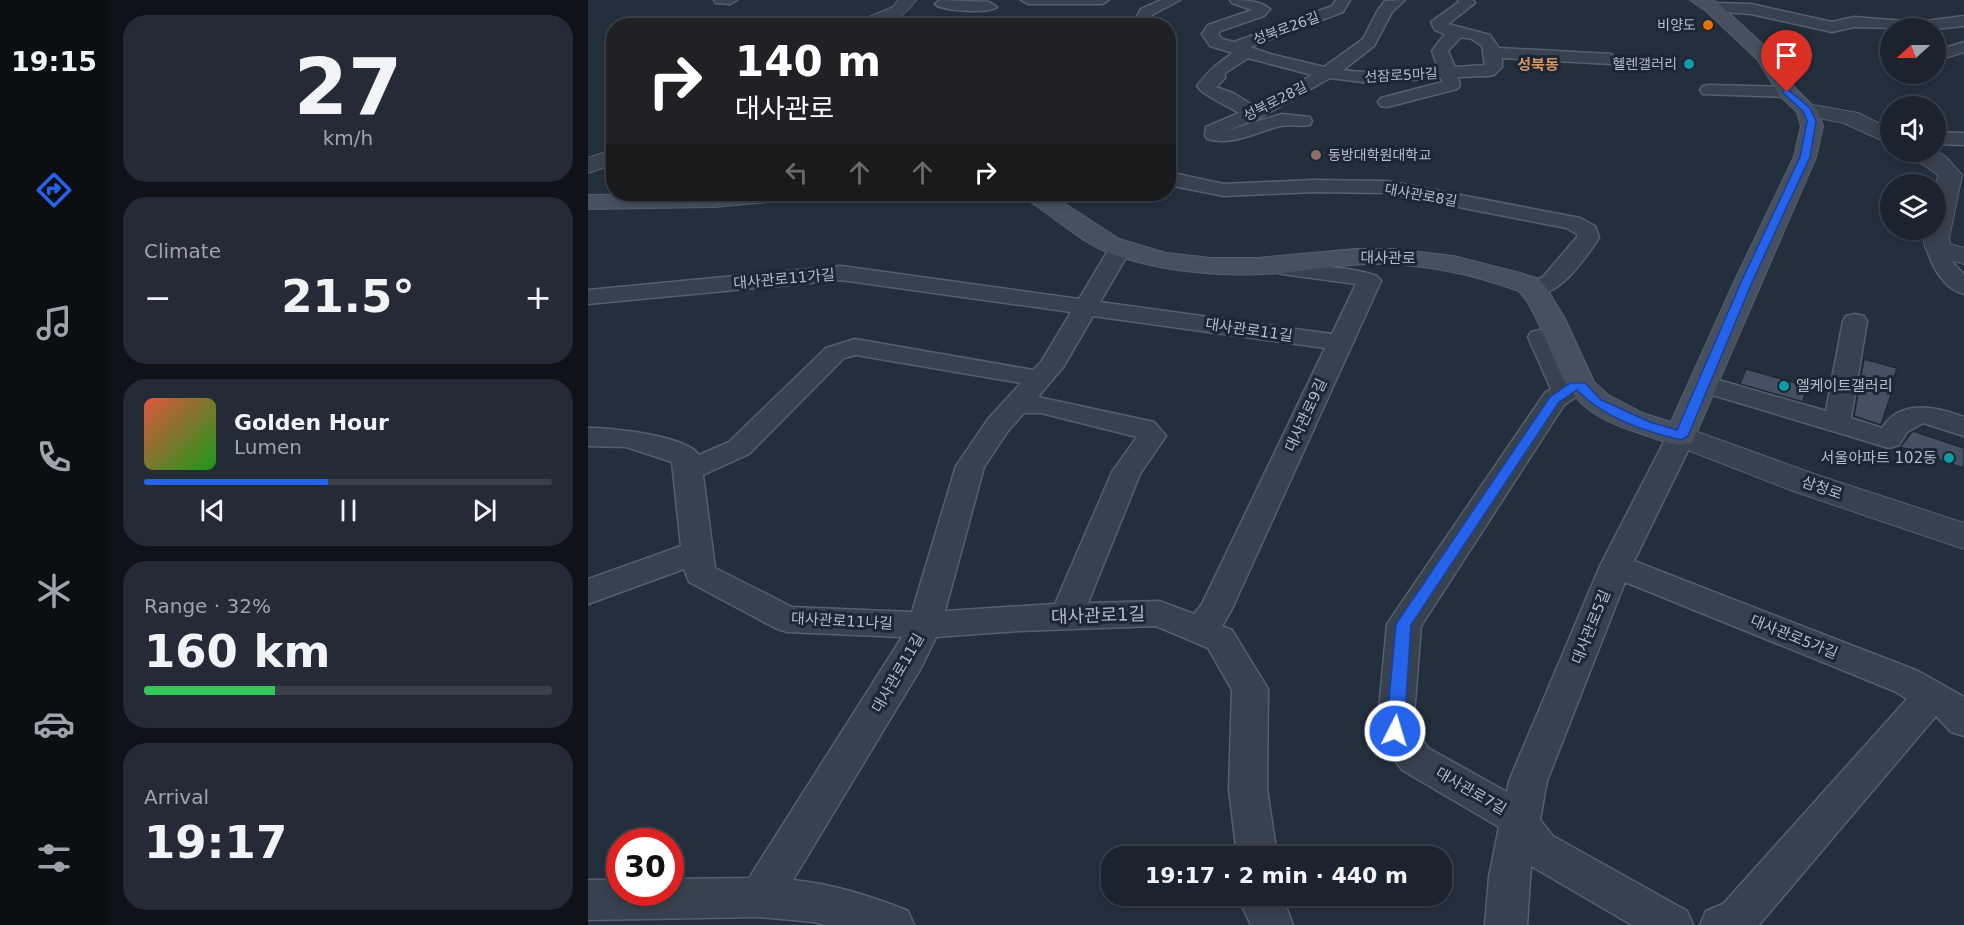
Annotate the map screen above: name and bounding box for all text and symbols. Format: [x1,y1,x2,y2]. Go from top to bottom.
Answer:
street label: 성북로26길 [1251,9,1321,47]
place label: 비양도 [1657,17,1696,33]
marker: 비양도 [1701,18,1715,32]
north arrow [1880,18,1946,84]
map controls [1880,18,1946,240]
pin [1761,30,1812,92]
text: 140 m [735,37,881,86]
icon: arrive [1770,39,1803,72]
text: 27 [294,42,402,132]
icon: right [636,42,714,120]
text: 19:15 [11,46,97,77]
district label: 성북동 [1517,56,1559,74]
place label: 헬렌갤러리 [1613,56,1677,72]
marker: 헬렌갤러리 [1682,57,1696,71]
street label: 선잠로5마길 [1364,65,1438,85]
street label: 성북로28길 [1240,78,1310,124]
text: 대사관로 [735,93,834,124]
button: sound [1880,96,1946,162]
text: km/h [323,126,373,150]
place label: 동방대학원대학교 [1328,147,1431,163]
marker: 동방대학원대학교 [1309,148,1323,162]
icon: left [780,156,813,189]
icon: ahead [843,156,876,189]
icon: ahead [906,156,939,189]
icon: right [969,156,1002,189]
icon: directions [33,169,75,211]
button: layers [1880,174,1946,240]
street label: 대사관로8길 [1384,181,1458,209]
text: Climate [144,239,221,263]
street label: 대사관로 [1360,249,1416,267]
street label: 대사관로11가길 [732,266,836,292]
text: 21.5° [281,270,415,323]
text: − [144,278,172,317]
text: + [524,278,552,317]
icon: music [33,302,75,344]
street label: 대사관로11길 [1204,315,1294,345]
street label: 대사관로9길 [1281,376,1331,454]
place label: 엘케이트갤러리 [1796,377,1893,395]
marker: 엘케이트갤러리 [1777,379,1791,393]
text: Golden Hour [234,410,389,435]
text: Lumen [234,435,302,459]
icon: phone [33,436,75,478]
place label: 서울아파트 102동 [1821,449,1937,467]
marker: 서울아파트 102동 [1942,451,1956,465]
street label: 삼청로 [1799,473,1845,503]
icon: previous [196,494,229,527]
icon: pause [332,494,365,527]
icon: next [468,494,501,527]
icon: climate [33,570,75,612]
street label: 대사관로5길 [1568,587,1614,667]
text: Range · 32% [144,594,271,618]
street label: 대사관로1길 [1051,603,1145,627]
street label: 대사관로11나길 [791,609,893,633]
street label: 대사관로5가길 [1748,611,1840,663]
text: 160 km [144,625,330,678]
street label: 대사관로11길 [868,630,928,716]
position arrow [1363,699,1427,763]
icon: car [33,703,75,745]
street label: 대사관로7길 [1432,764,1510,818]
text: Arrival [144,785,209,809]
text: 19:17 [144,816,287,869]
speed limit sign: 30 [606,828,684,906]
icon: filters [33,837,75,879]
text: 19:17 · 2 min · 440 m [1145,863,1408,888]

